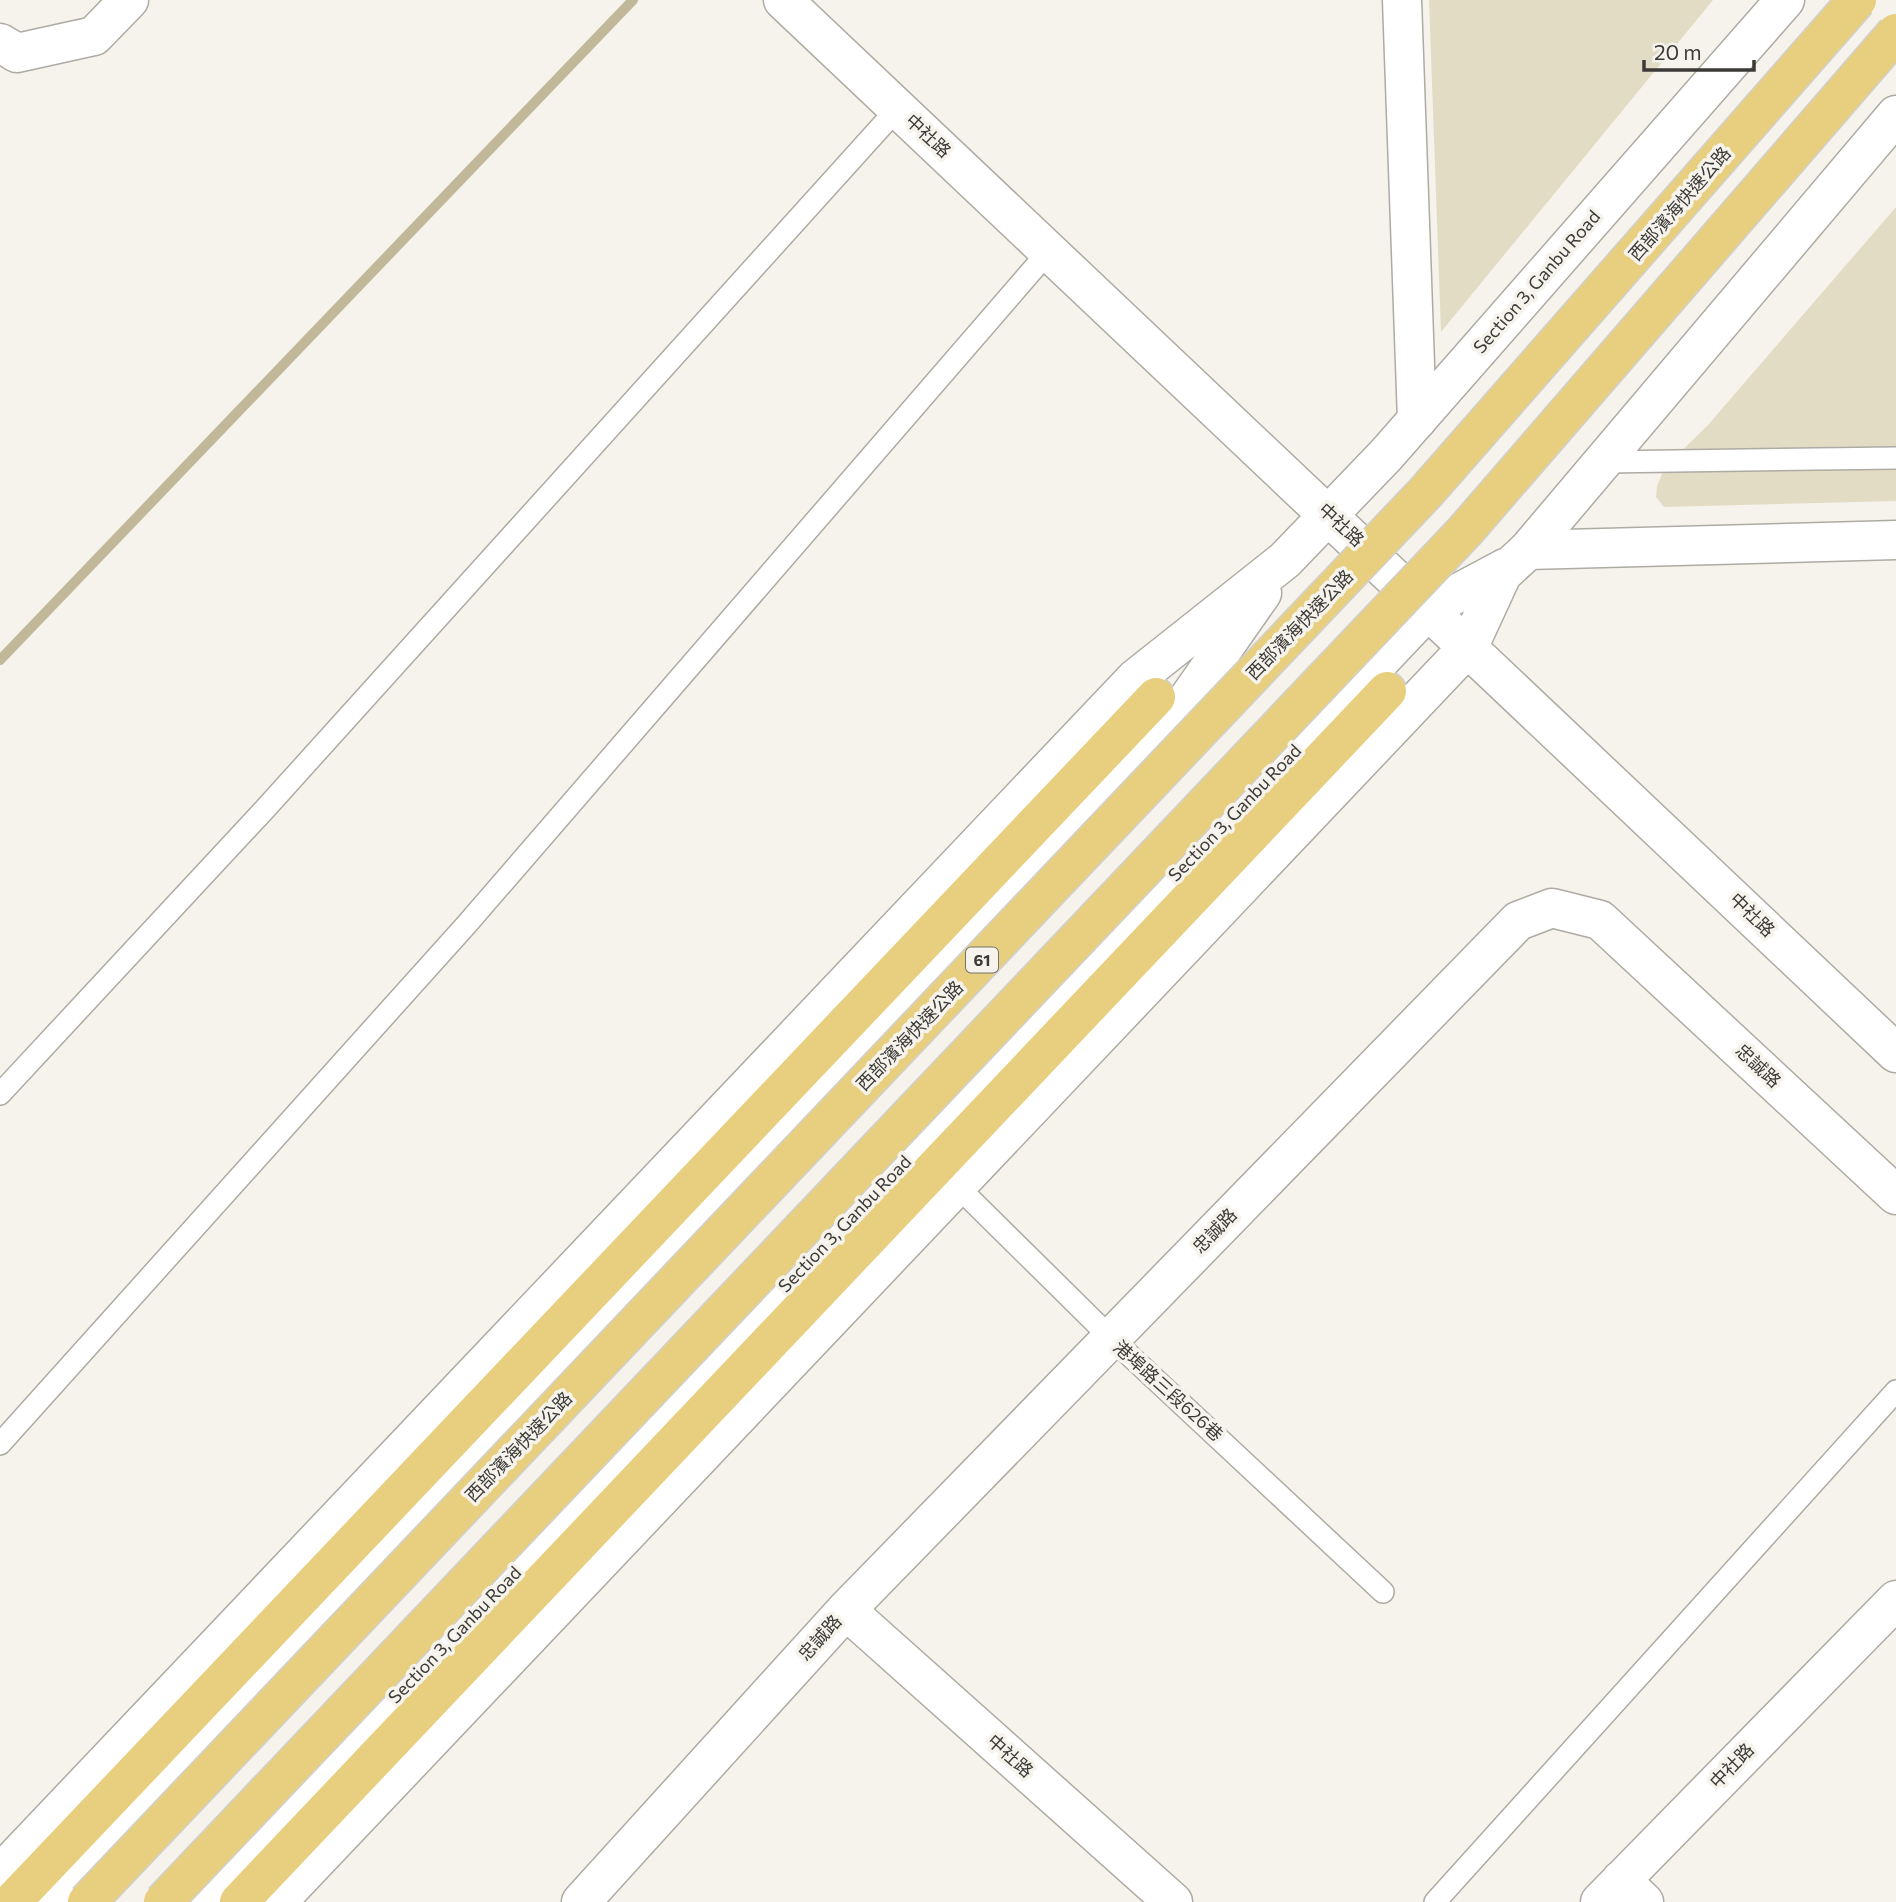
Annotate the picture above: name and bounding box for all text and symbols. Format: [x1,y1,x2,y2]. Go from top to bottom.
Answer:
scale bar [1644,28,1754,72]
text: 20 m [1654,39,1702,64]
street label: 中社路 [901,109,956,162]
street label: 西部濱海快速公路 [1624,142,1735,265]
street label: Section 3, Ganbu Road [1468,205,1604,357]
street label: 中社路 [1314,498,1369,551]
street label: 西部濱海快速公路 [1241,565,1357,684]
street label: Section 3, Ganbu Road [1163,739,1305,885]
street label: 中社路 [1726,888,1780,941]
road number: 61 [966,948,998,972]
street label: 西部濱海快速公路 [851,976,967,1095]
street label: 忠誠路 [1731,1039,1786,1092]
street label: Section 3, Ganbu Road [773,1150,915,1296]
street label: 忠誠路 [1188,1203,1241,1257]
street label: 港埠路三段626巷 [1109,1335,1228,1445]
street label: 西部濱海快速公路 [460,1387,576,1506]
street label: Section 3, Ganbu Road [383,1561,525,1707]
street label: 忠誠路 [793,1610,845,1665]
street label: 中社路 [983,1729,1038,1781]
street label: 中社路 [1705,1738,1758,1792]

